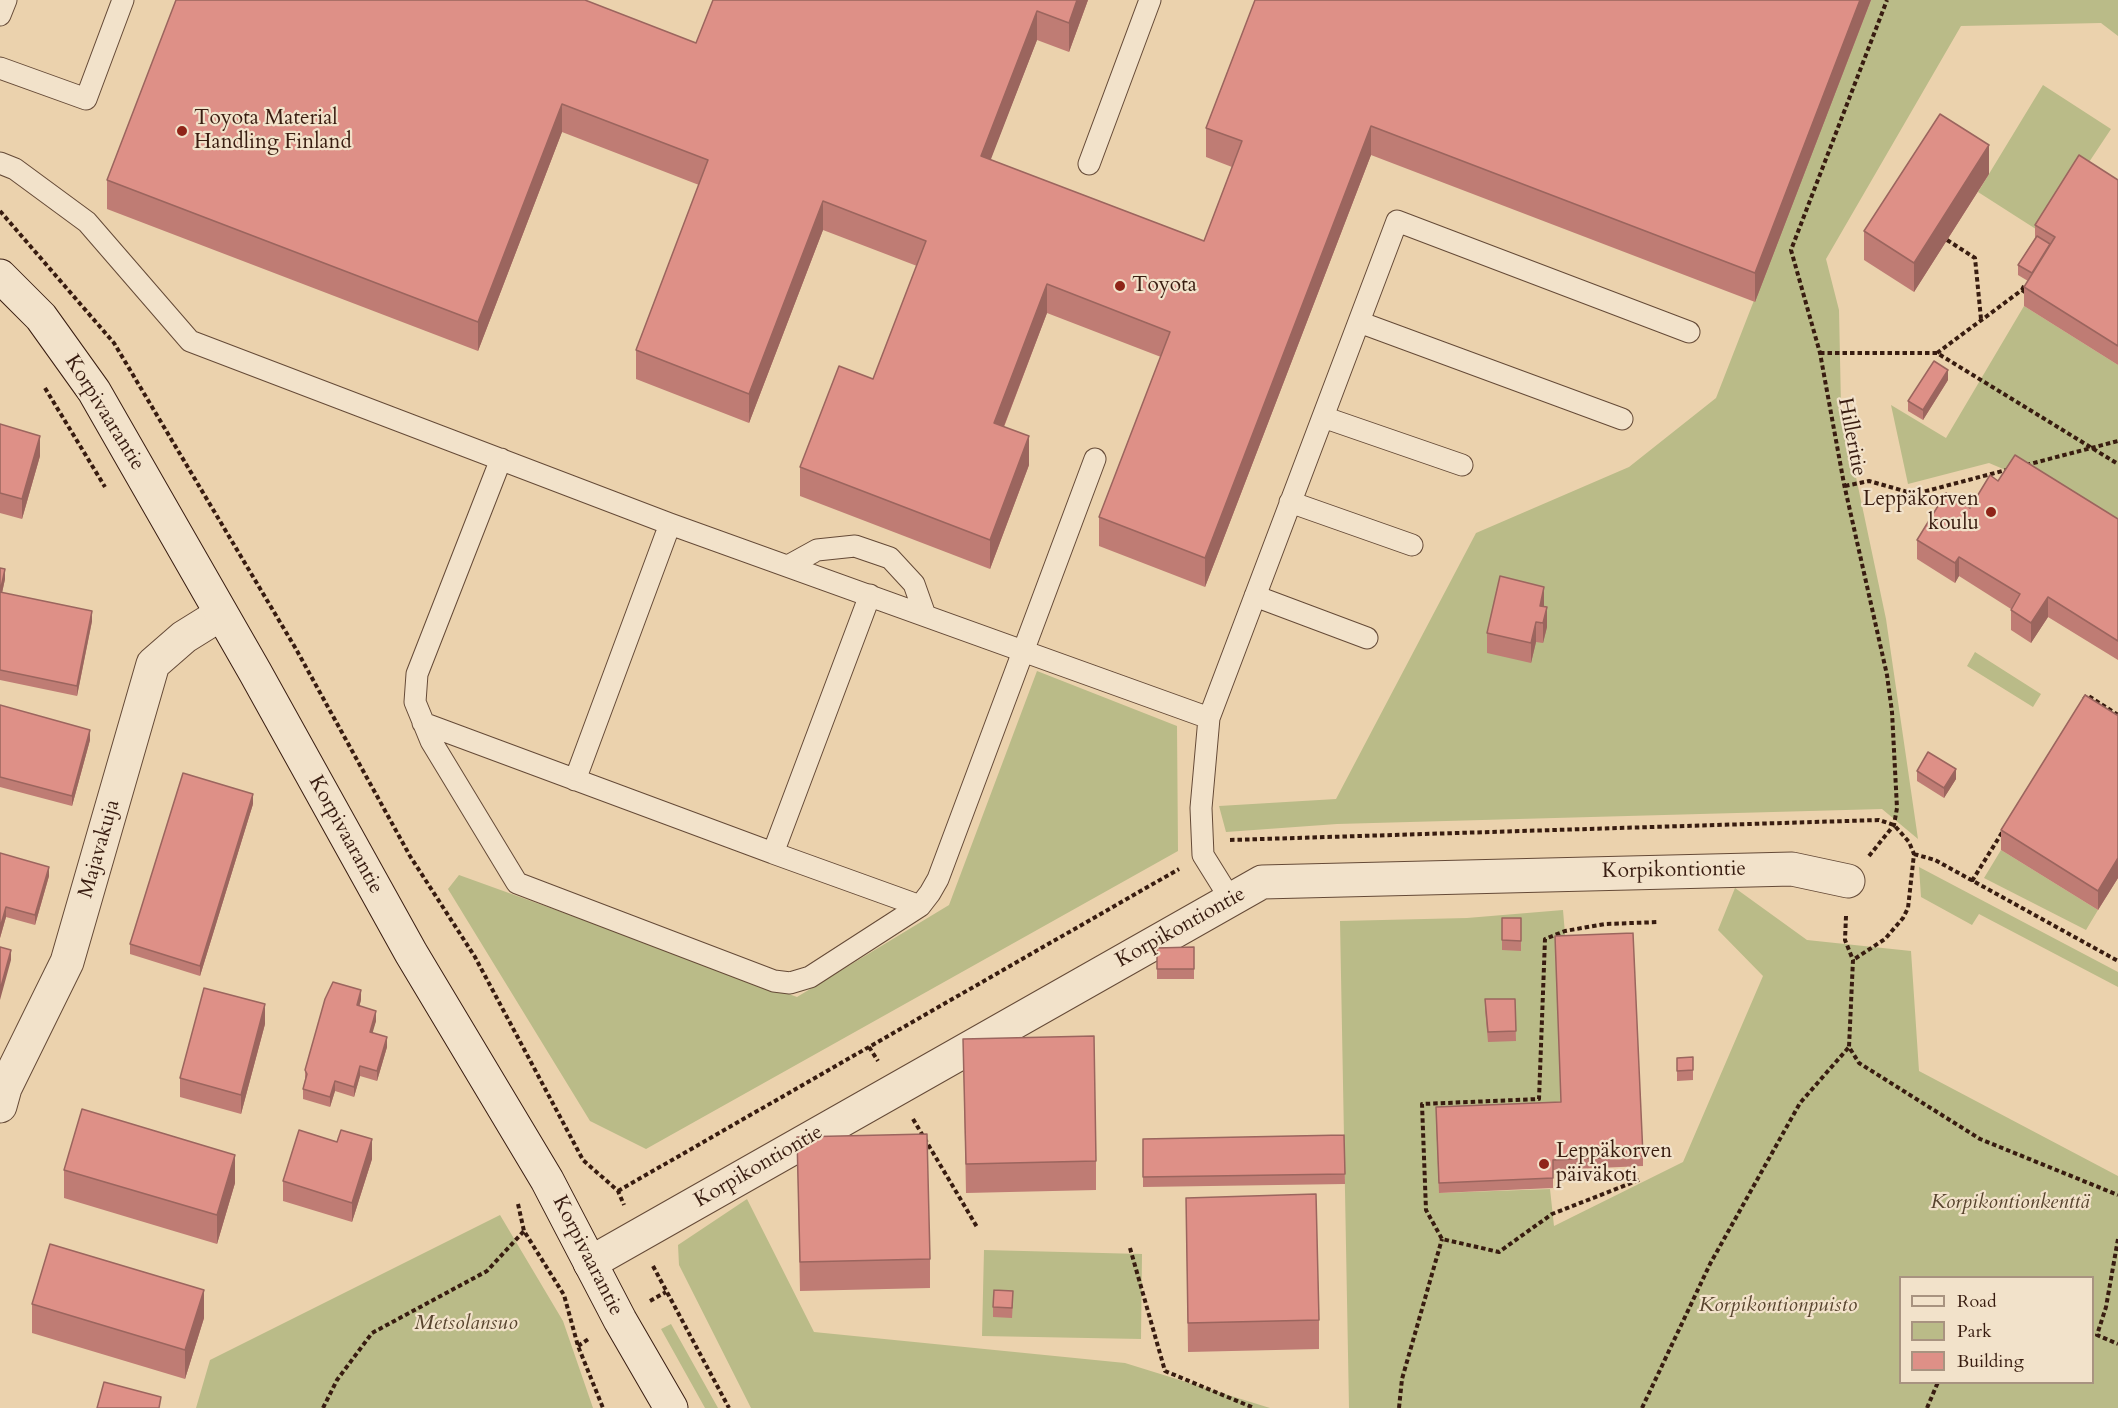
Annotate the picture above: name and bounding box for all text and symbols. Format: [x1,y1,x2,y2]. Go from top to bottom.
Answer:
place label: Toyota Material Handling Finland [194,106,352,156]
marker: Toyota Material Handling Finland [175,124,189,138]
place label: Toyota [1132,273,1197,299]
marker: Toyota [1113,279,1127,293]
street label: Korpivaarantie [59,351,149,475]
street label: Hilleritie [1831,396,1871,478]
place label: Leppäkorven koulu [1863,487,1979,537]
marker: Leppäkorven koulu [1984,505,1998,519]
street label: Korpivaarantie [302,771,388,899]
street label: Majavakuja [74,797,126,901]
street label: Korpikontiontie [1602,857,1746,885]
street label: Korpikontiontie [1112,882,1250,974]
street label: Korpikontiontie [690,1120,828,1214]
place label: Leppäkorven päiväkoti [1556,1139,1672,1189]
marker: Leppäkorven päiväkoti [1537,1157,1551,1171]
park label: Korpikontionkenttä [1931,1190,2089,1216]
street label: Korpivaarantie [546,1192,628,1320]
legend [1899,1276,2094,1384]
text: Road [1957,1289,1997,1314]
park label: Korpikontionpuisto [1699,1293,1857,1319]
park label: Metsolansuo [414,1311,518,1337]
text: Park [1957,1319,1992,1344]
text: Building [1957,1349,2024,1374]

